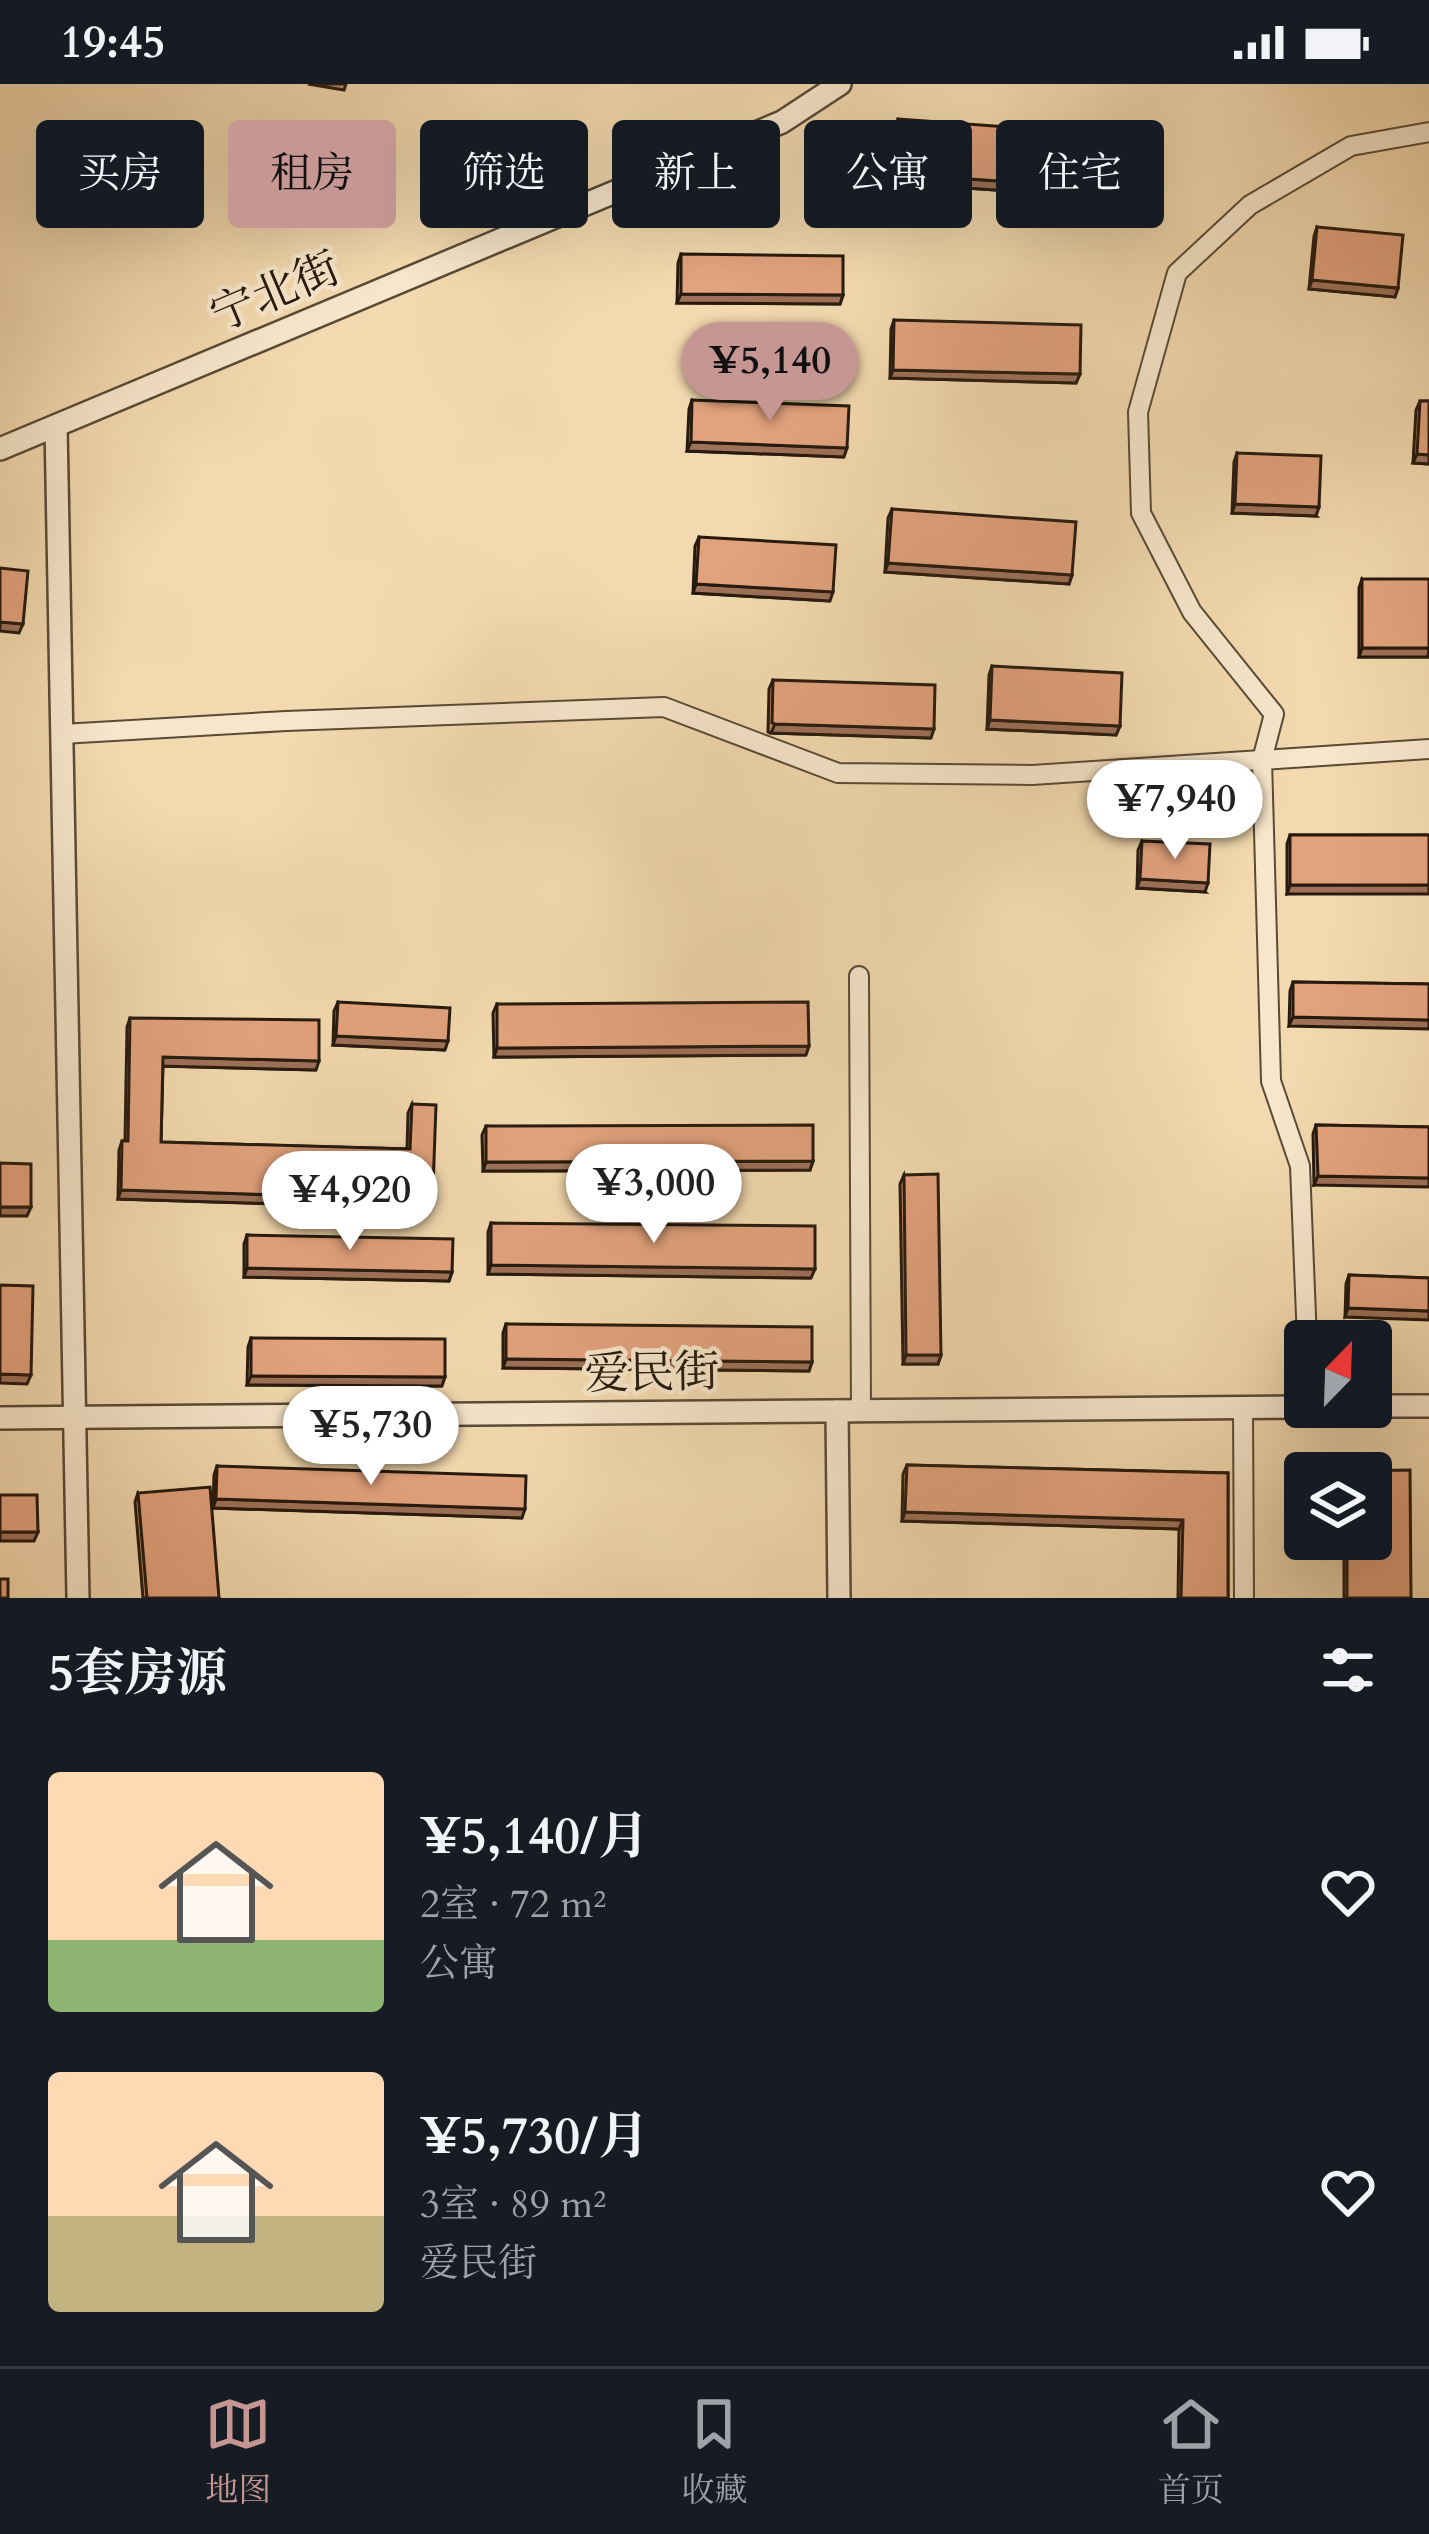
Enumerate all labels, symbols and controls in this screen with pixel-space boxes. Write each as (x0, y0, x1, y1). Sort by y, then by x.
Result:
text: 19:45 (60, 12, 165, 73)
chip: 买房 (36, 120, 204, 228)
chip: 租房 (228, 120, 396, 228)
chip: 筛选 (420, 120, 588, 228)
chip: 新上 (612, 120, 780, 228)
chip: 公寓 (804, 120, 972, 228)
chip: 住宅 (996, 120, 1164, 228)
street label: 宁北街 (201, 238, 349, 346)
pin: ¥5,140 (672, 322, 868, 424)
text: ¥5,140 (709, 334, 831, 387)
pin: ¥7,940 (1077, 760, 1273, 862)
text: ¥7,940 (1114, 772, 1236, 825)
pin: ¥3,000 (556, 1144, 752, 1246)
pin: ¥4,920 (252, 1151, 448, 1253)
text: ¥3,000 (593, 1156, 715, 1209)
text: ¥4,920 (289, 1163, 411, 1216)
north arrow (1284, 1320, 1392, 1428)
map controls (1284, 1320, 1392, 1560)
street label: 爱民街 (584, 1341, 720, 1405)
pin: ¥5,730 (273, 1386, 469, 1488)
text: ¥5,730 (310, 1398, 432, 1451)
button: layers (1284, 1452, 1392, 1560)
icon: filters (1315, 1637, 1381, 1703)
text: 5套房源 (48, 1639, 227, 1709)
text: ¥5,140/月 (420, 1802, 649, 1872)
icon: home (144, 1820, 288, 1964)
icon: heart (1315, 1859, 1381, 1925)
text: 2室 · 72 m² (420, 1878, 606, 1931)
text: 公寓 (420, 1937, 498, 1990)
text: ¥5,730/月 (420, 2102, 649, 2172)
icon: home (144, 2120, 288, 2264)
icon: heart (1315, 2159, 1381, 2225)
text: 3室 · 89 m² (420, 2178, 606, 2231)
text: 爱民街 (420, 2237, 537, 2290)
tab: 地图 (205, 2391, 271, 2513)
tab: 收藏 (681, 2391, 747, 2513)
tab: 首页 (1158, 2391, 1224, 2513)

